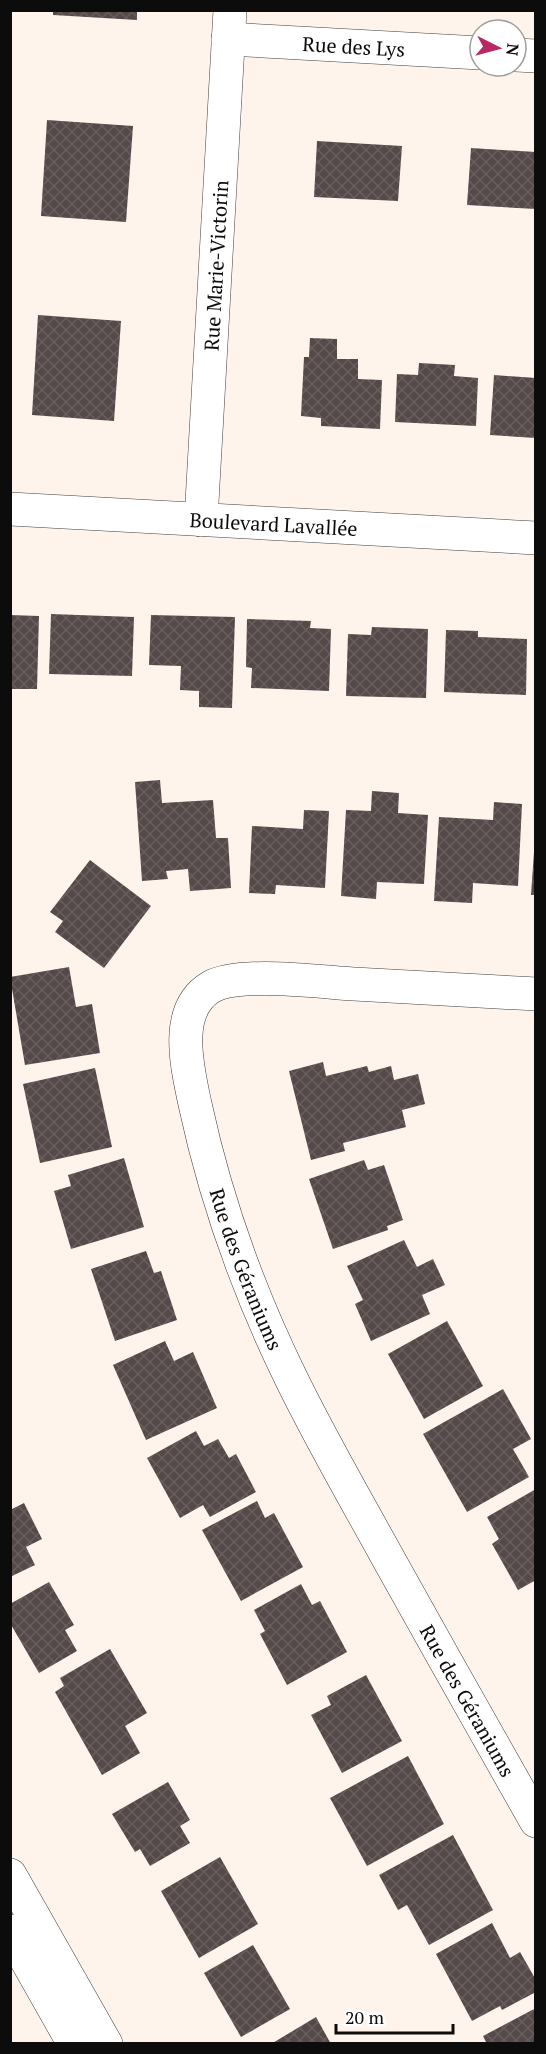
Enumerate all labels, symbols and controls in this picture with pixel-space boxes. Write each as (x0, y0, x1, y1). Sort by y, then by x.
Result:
north arrow (468, 18, 528, 78)
street label: Rue des Lys (302, 30, 406, 62)
text: N (501, 42, 524, 57)
street label: Rue Marie-Victorin (197, 179, 234, 352)
street label: Boulevard Lavallée (189, 505, 358, 542)
street label: Rue des Géraniums (204, 1185, 289, 1354)
street label: Rue des Géraniums (414, 1620, 522, 1782)
scale bar (336, 1997, 453, 2035)
text: 20 m (345, 2005, 385, 2029)

